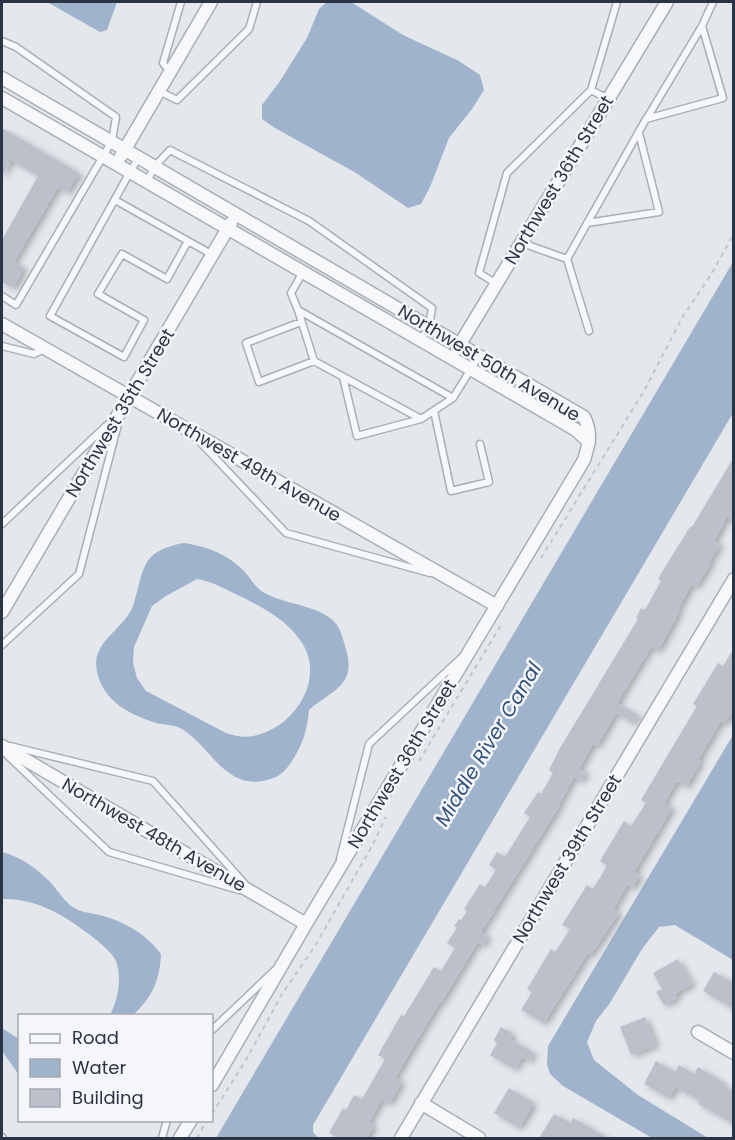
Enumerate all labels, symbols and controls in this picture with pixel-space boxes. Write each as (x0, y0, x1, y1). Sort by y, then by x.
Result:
street label: Northwest 36th Street (498, 90, 619, 269)
street label: Northwest 50th Avenue (393, 298, 585, 427)
street label: Northwest 35th Street (59, 324, 180, 502)
street label: Northwest 49th Avenue (153, 402, 346, 528)
water label: Middle River Canal (428, 657, 548, 831)
street label: Northwest 36th Street (341, 674, 462, 853)
street label: Northwest 39th Street (506, 770, 627, 948)
street label: Northwest 48th Avenue (58, 772, 251, 898)
legend (18, 1014, 213, 1122)
text: Road (72, 1025, 119, 1050)
text: Water (72, 1055, 126, 1080)
text: Building (72, 1085, 144, 1110)

